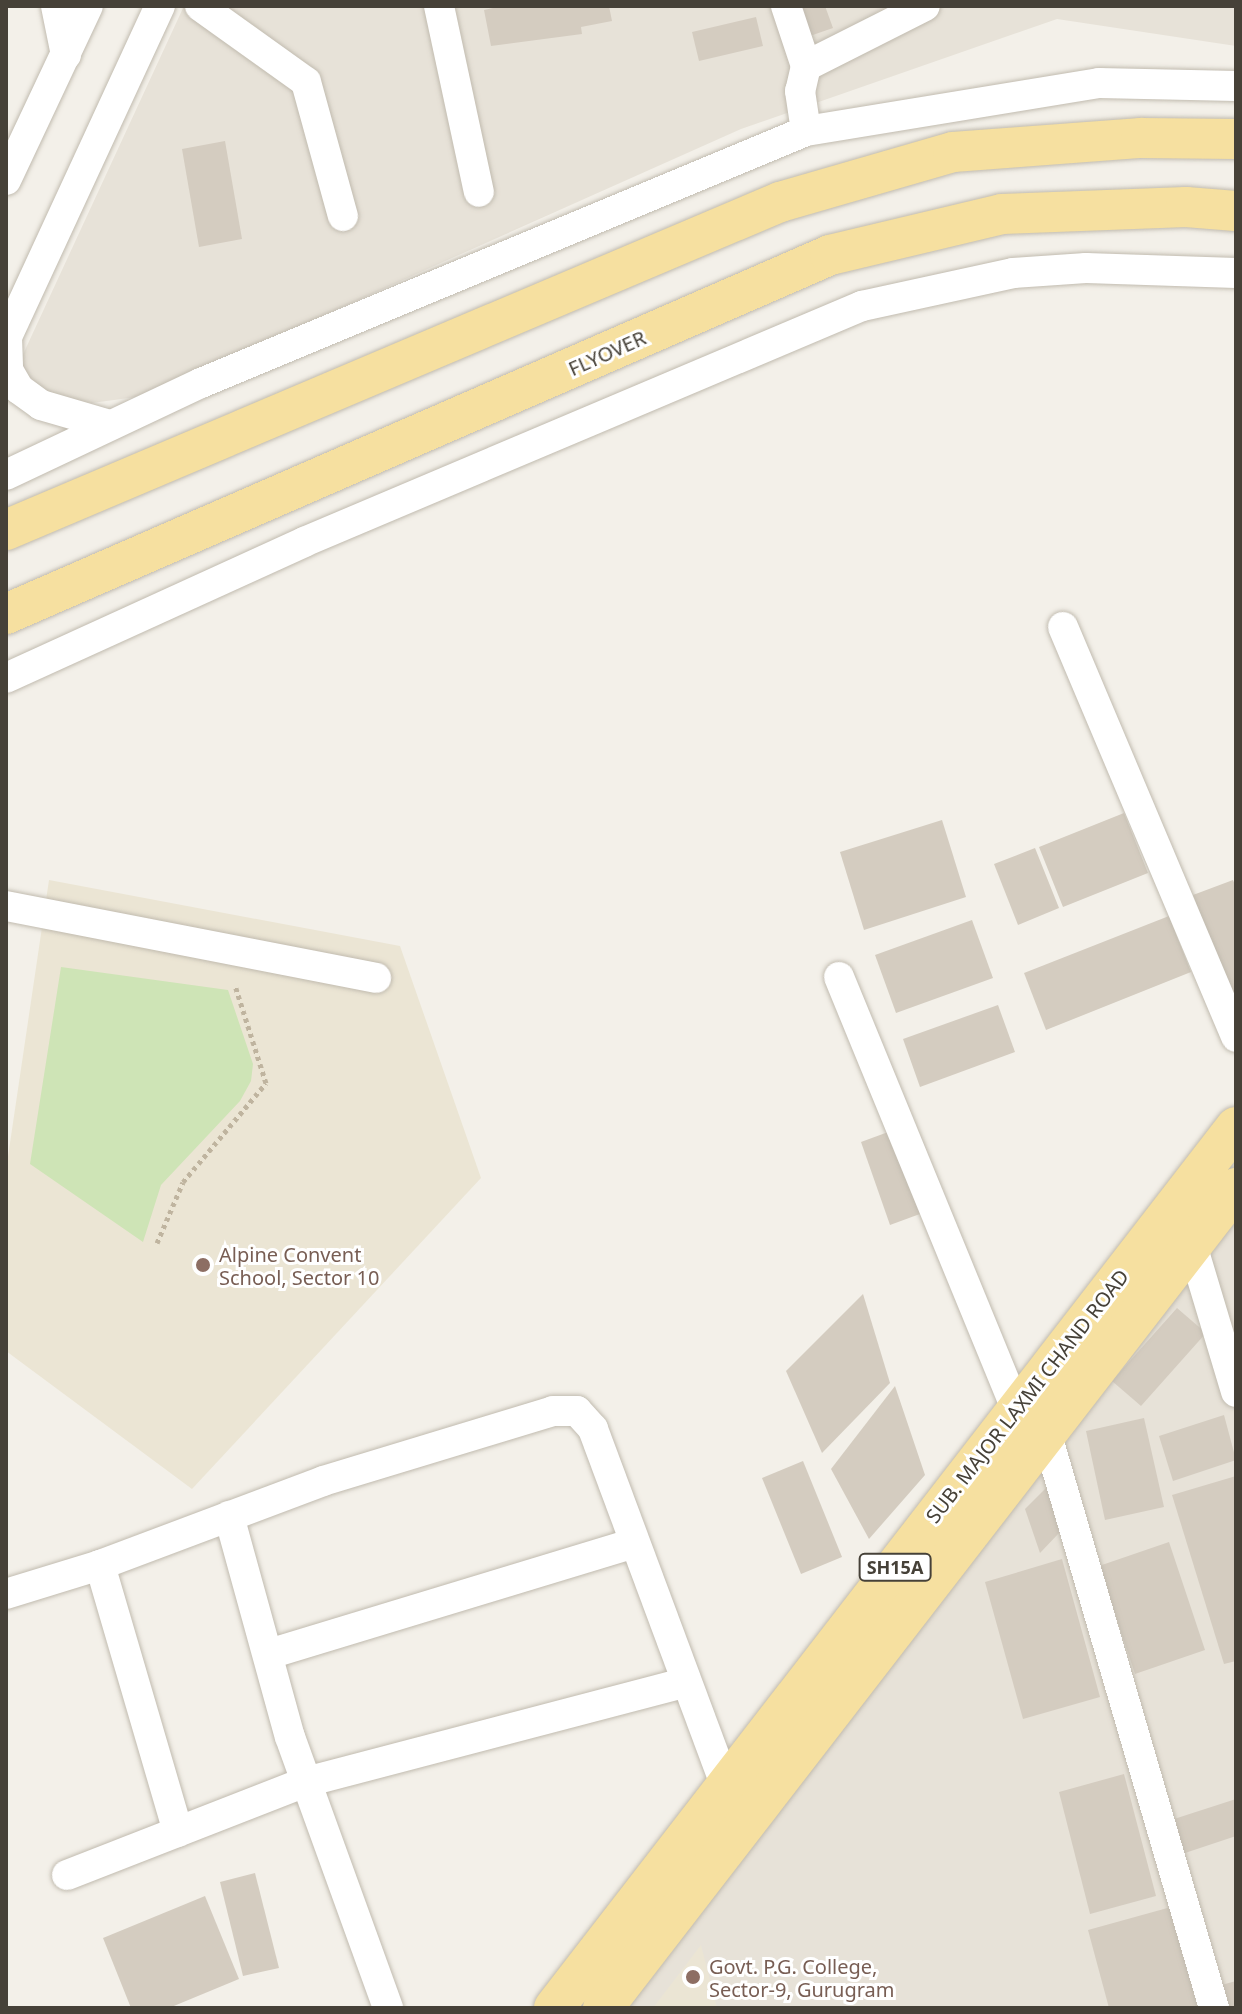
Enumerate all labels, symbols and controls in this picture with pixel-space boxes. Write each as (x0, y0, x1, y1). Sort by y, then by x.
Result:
street label: FLYOVER (565, 325, 649, 381)
place label: Alpine Convent School, Sector 10 (219, 1242, 379, 1289)
marker: Alpine Convent School, Sector 10 (194, 1256, 212, 1274)
street label: SUB. MAJOR LAXMI CHAND ROAD (921, 1265, 1133, 1527)
road number: SH15A (857, 1553, 933, 1581)
place label: Govt. P.G. College, Sector-9, Gurugram (709, 1954, 894, 2001)
marker: Govt. P.G. College, Sector-9, Gurugram (684, 1968, 702, 1986)

